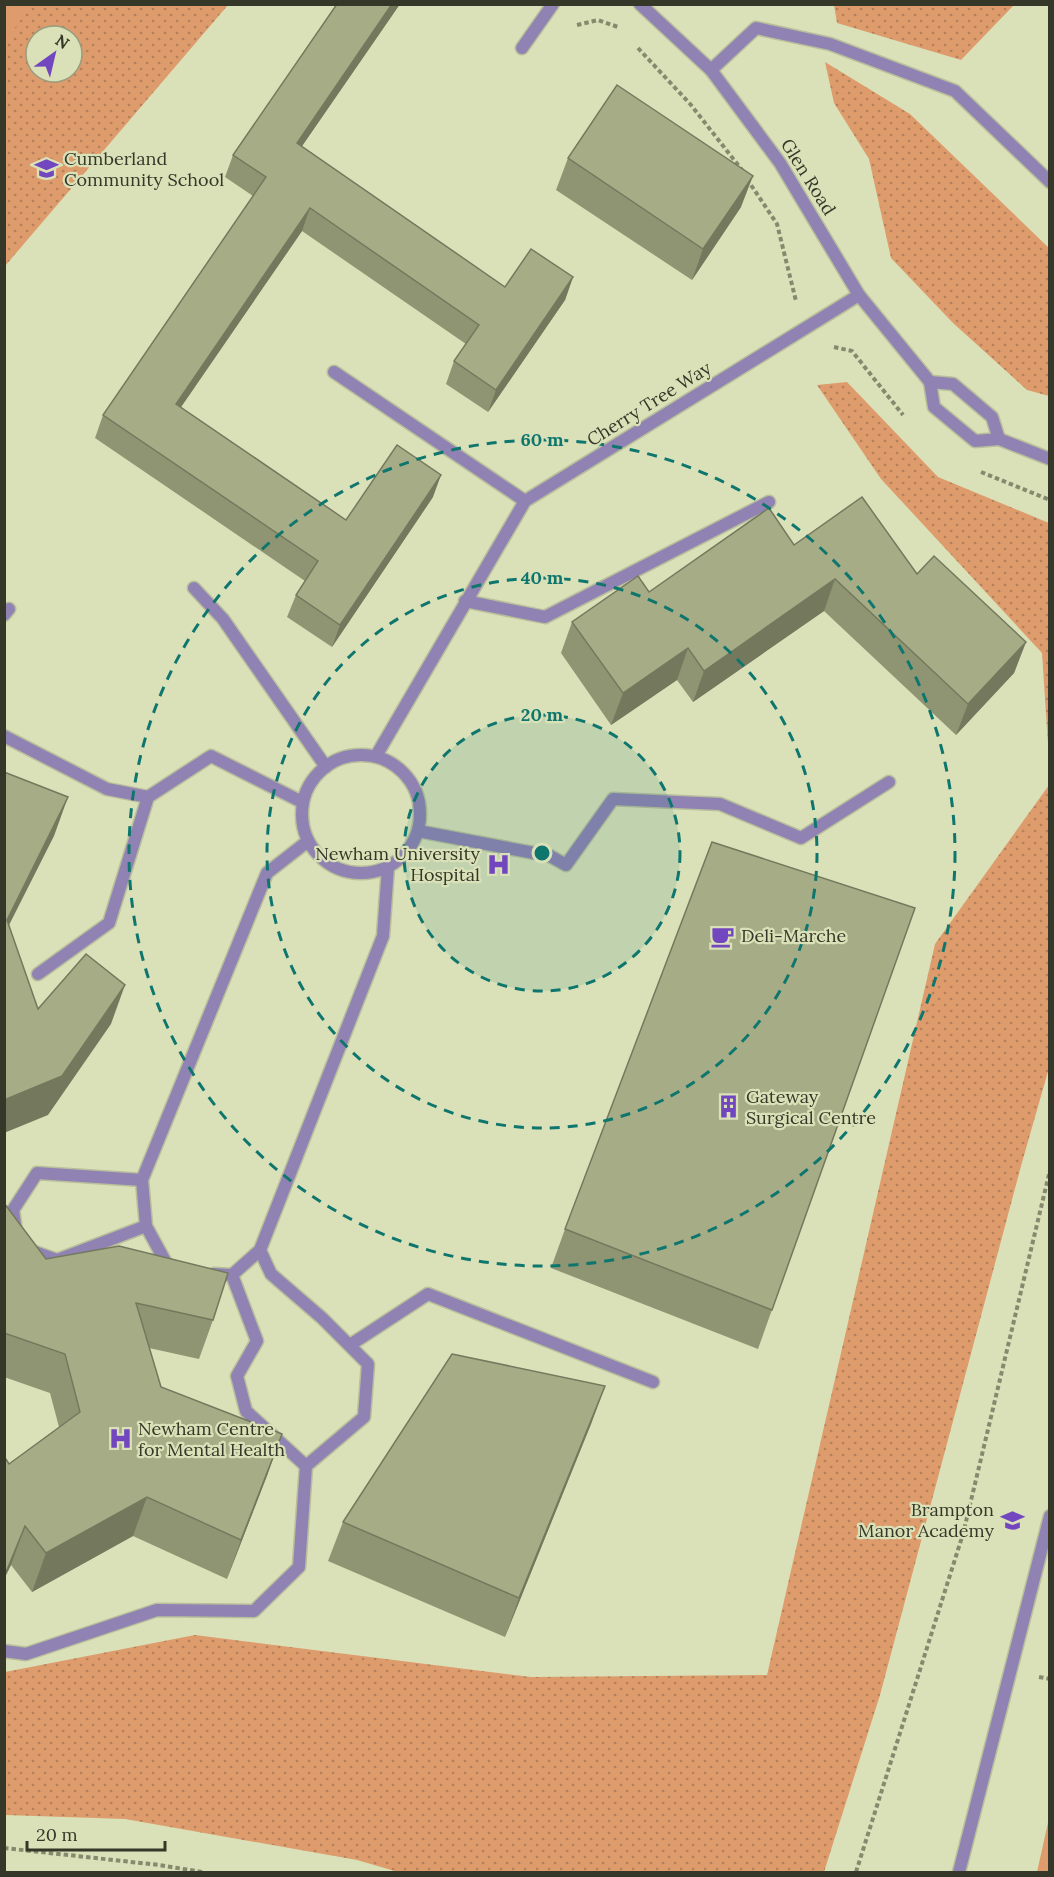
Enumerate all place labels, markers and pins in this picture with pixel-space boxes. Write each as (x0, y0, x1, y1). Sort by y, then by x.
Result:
place label: Cumberland Community School (64, 147, 224, 191)
school or university icon: Cumberland Community School (33, 156, 59, 182)
place label: Newham University Hospital (315, 842, 480, 886)
centre of rings (532, 843, 552, 863)
hospital icon: Newham University Hospital (485, 851, 511, 877)
cafe icon: Deli-Marche (710, 923, 736, 949)
place label: Deli-Marche (741, 924, 846, 947)
place label: Gateway Surgical Centre (746, 1085, 876, 1129)
building icon: Gateway Surgical Centre (715, 1094, 741, 1120)
place label: Newham Centre for Mental Health (138, 1417, 285, 1461)
hospital icon: Newham Centre for Mental Health (107, 1426, 133, 1452)
place label: Brampton Manor Academy (858, 1498, 994, 1542)
school or university icon: Brampton Manor Academy (999, 1507, 1025, 1533)

